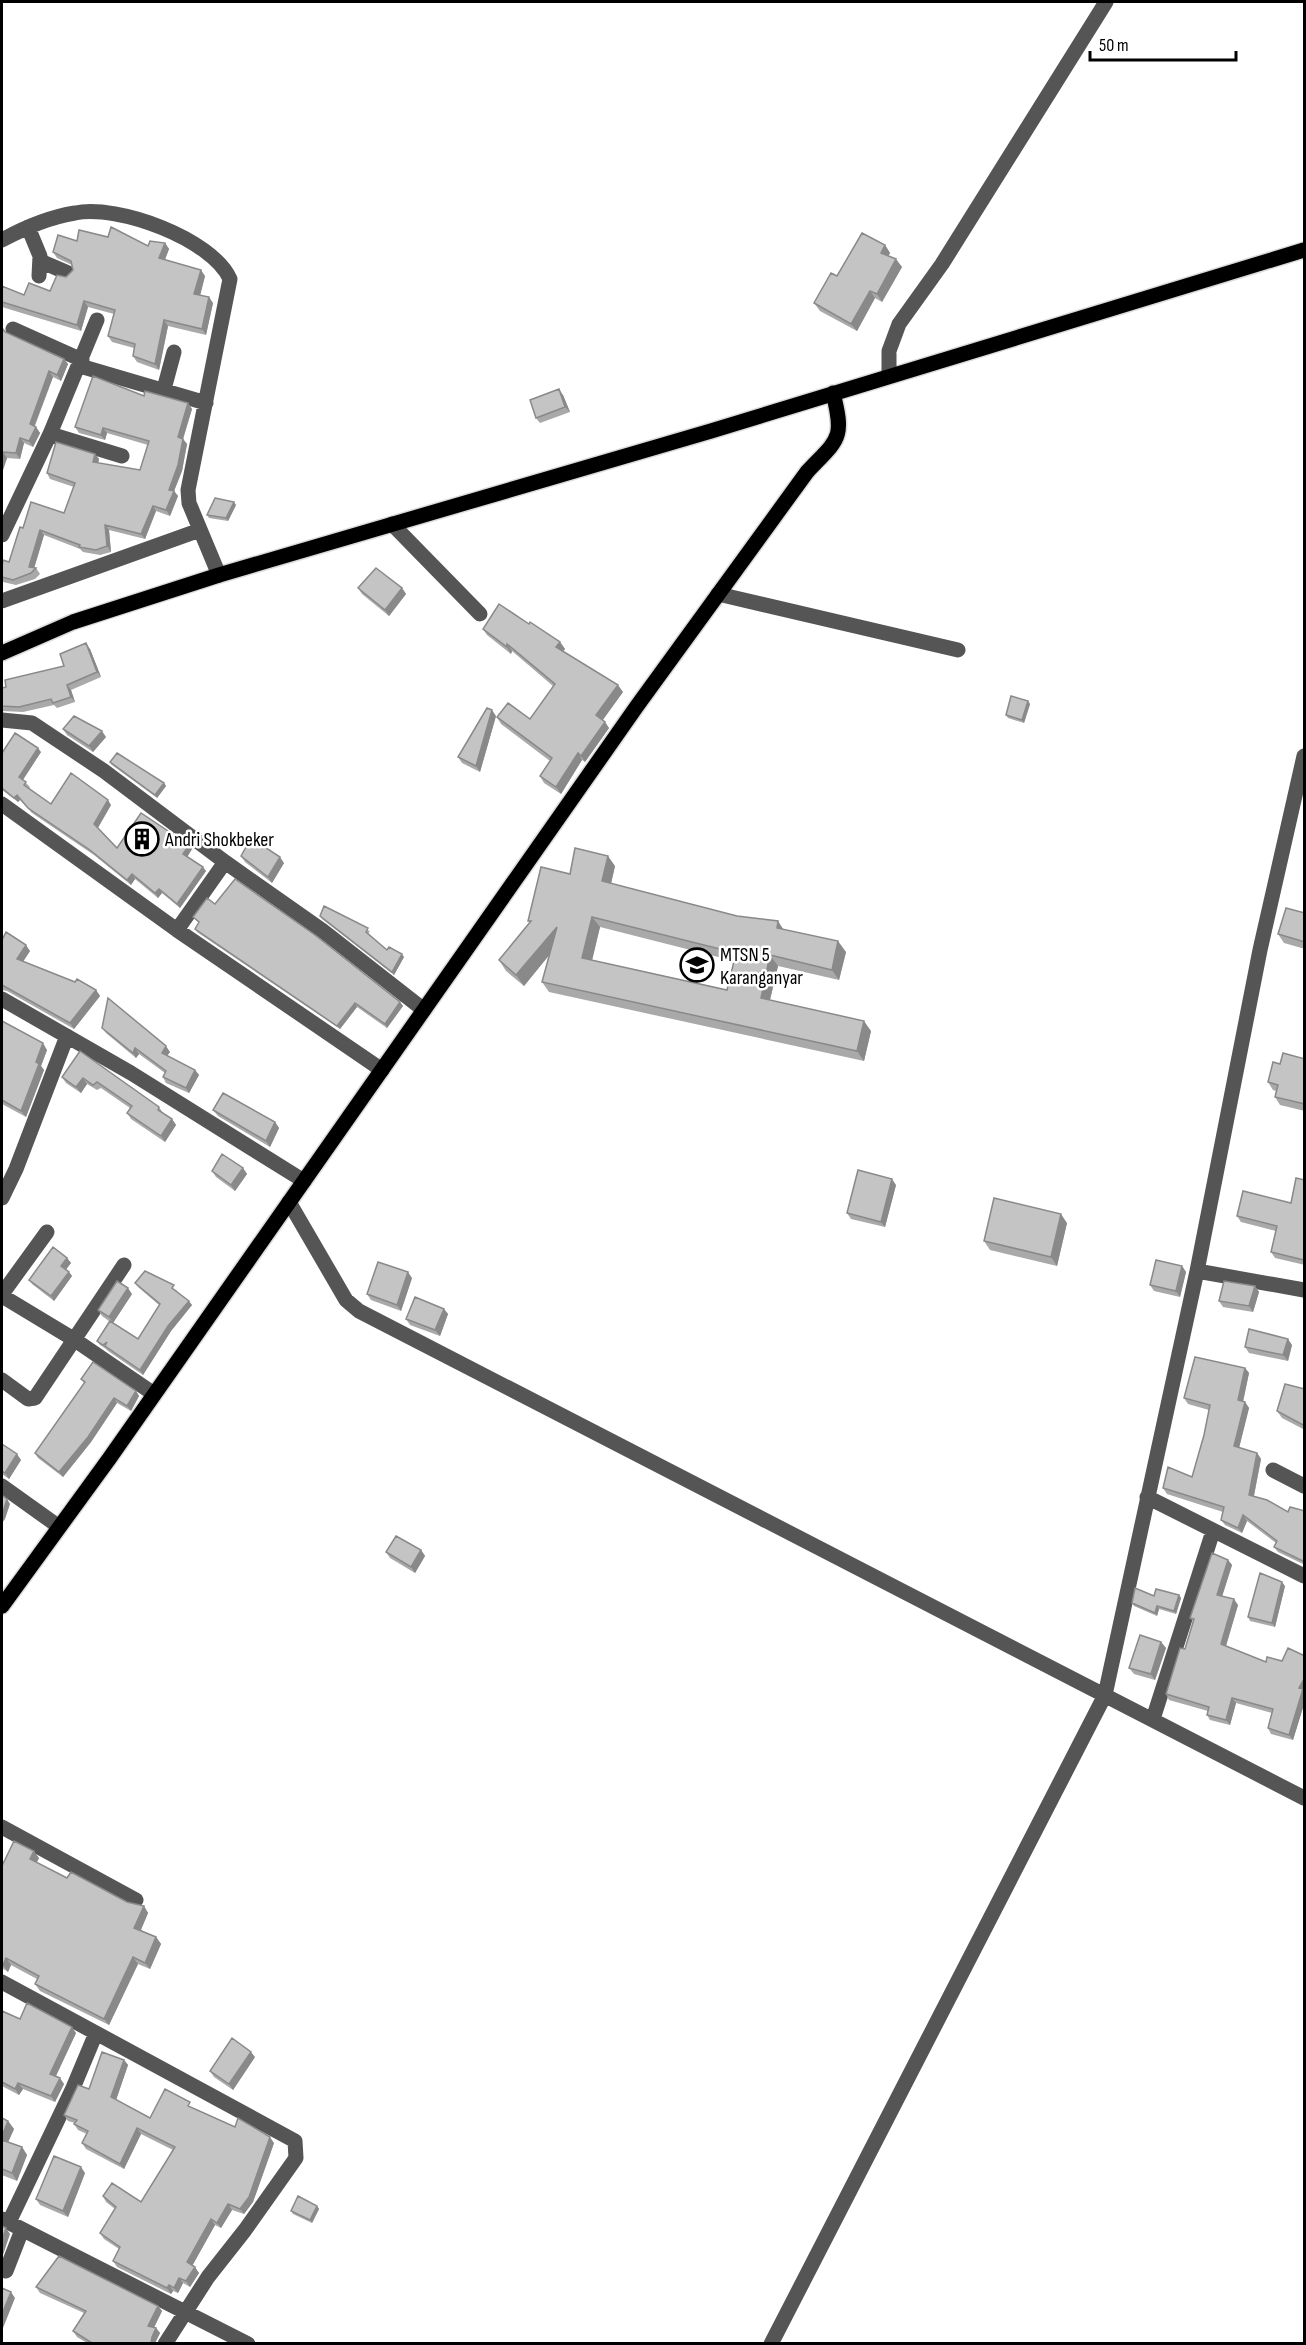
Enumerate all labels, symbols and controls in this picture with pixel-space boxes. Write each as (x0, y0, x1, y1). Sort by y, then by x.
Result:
scale bar (1090, 24, 1236, 62)
text: 50 m (1099, 35, 1129, 56)
building icon: Andri Shokbeker (124, 821, 160, 857)
place label: Andri Shokbeker (164, 828, 274, 852)
place label: MTSN 5 Karanganyar (720, 943, 803, 990)
school or university icon: MTSN 5 Karanganyar (679, 947, 715, 983)

